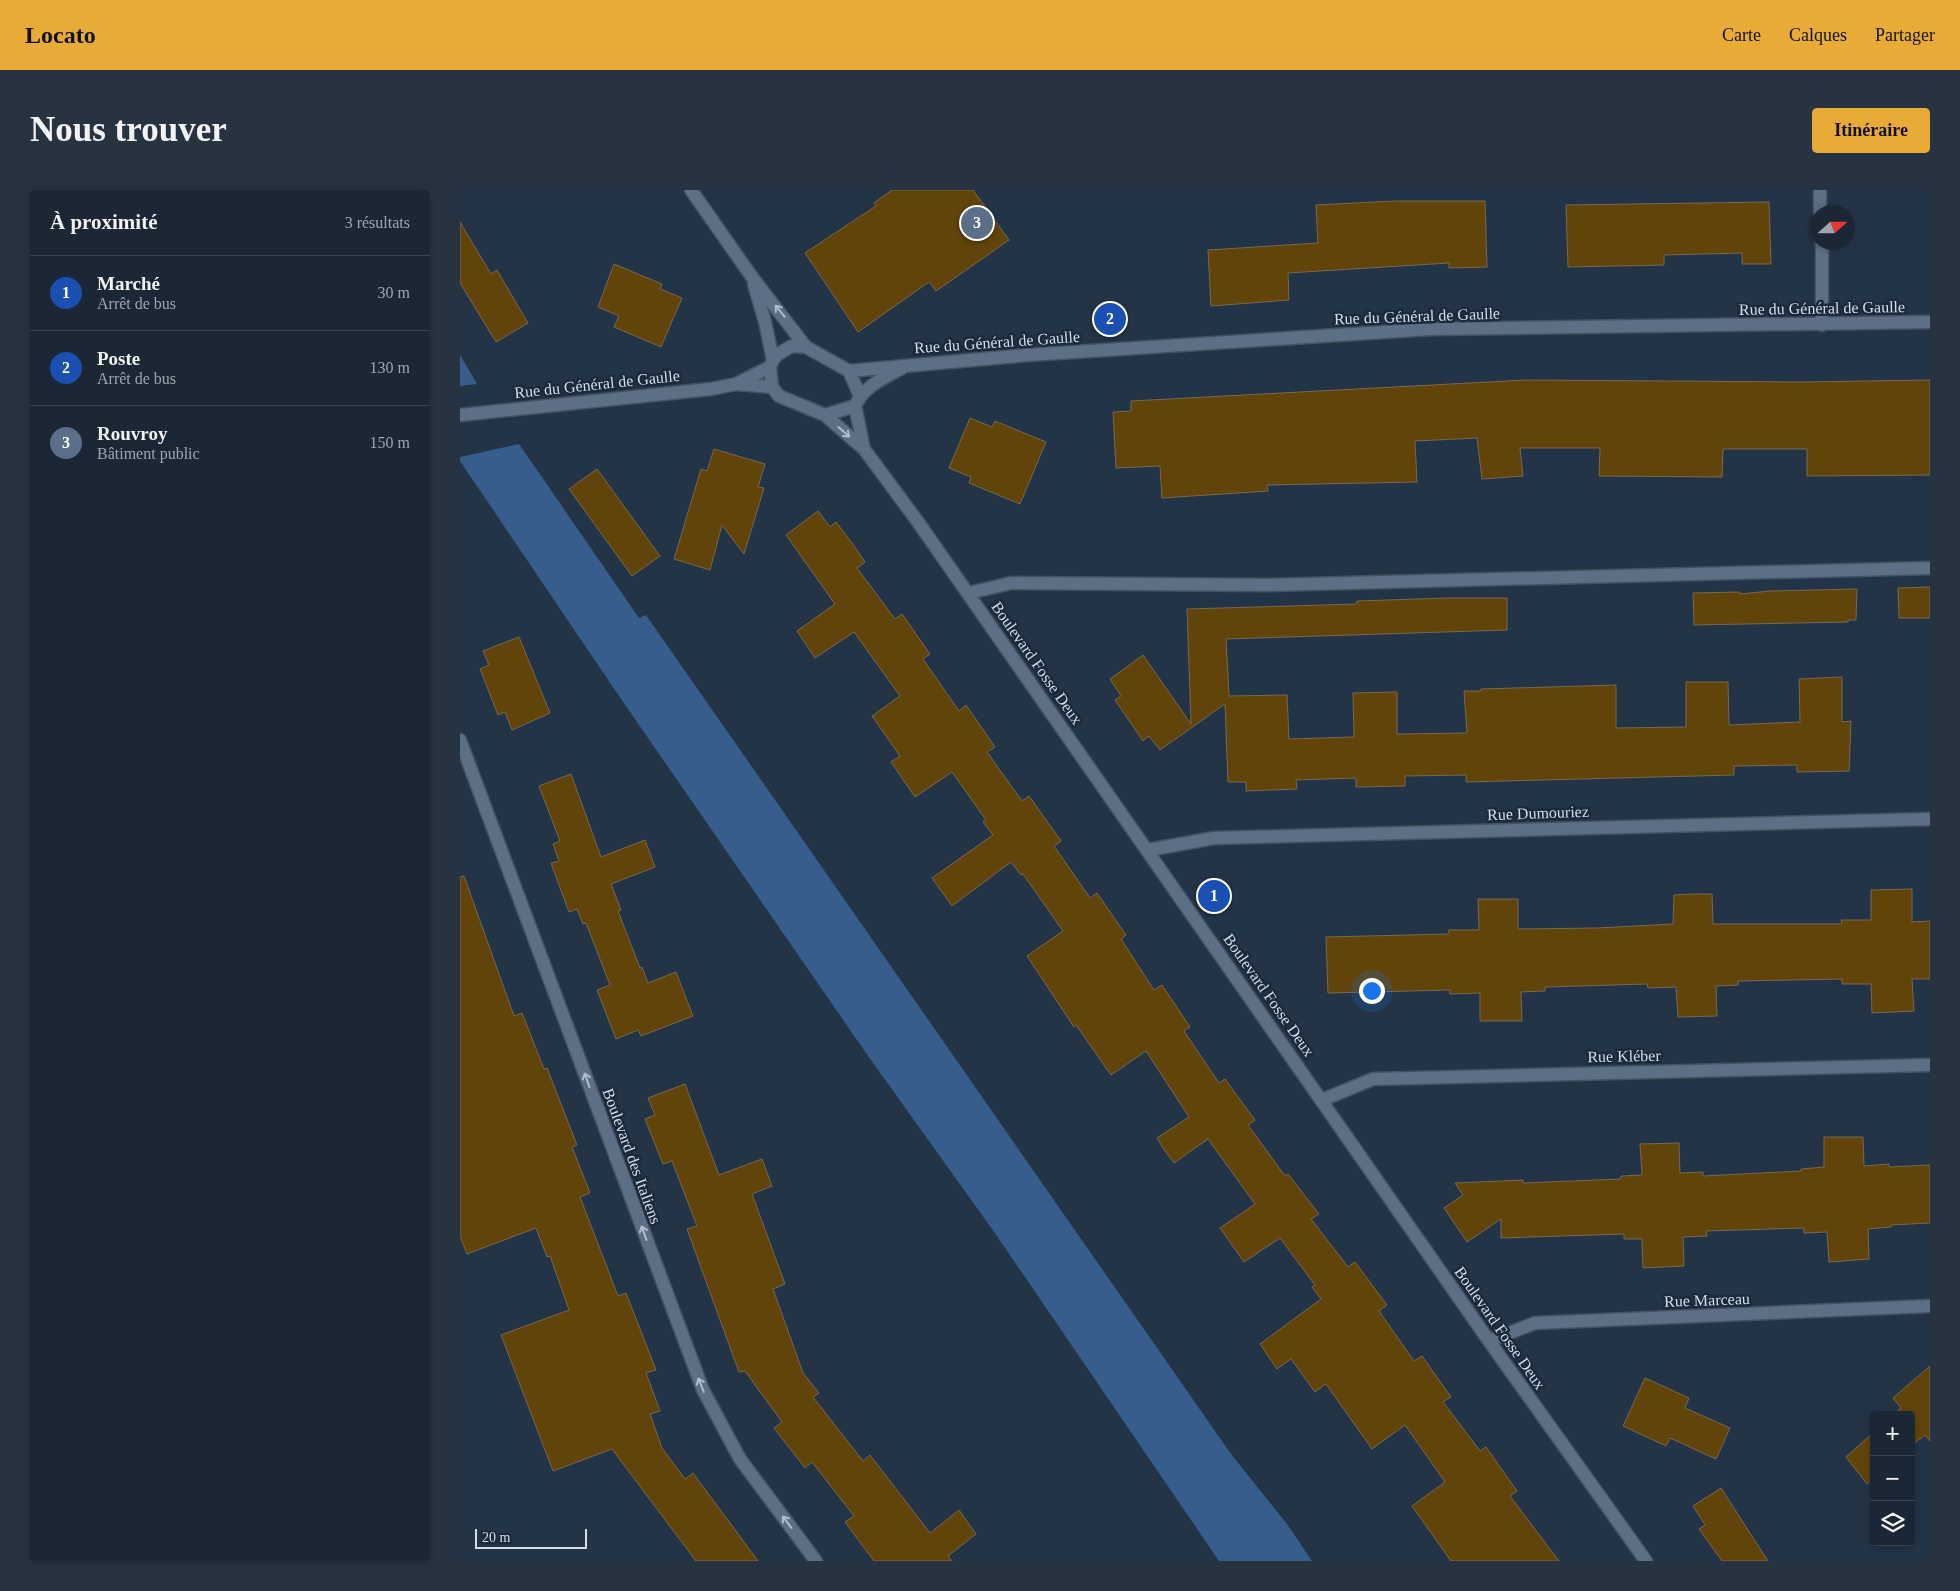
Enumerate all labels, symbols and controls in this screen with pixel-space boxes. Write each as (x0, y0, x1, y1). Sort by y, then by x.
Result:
text: Locato (25, 22, 96, 48)
text: Carte (1722, 25, 1761, 45)
text: Calques (1789, 25, 1847, 45)
text: Partager (1875, 25, 1935, 45)
button: Itinéraire (1812, 108, 1930, 153)
text: Nous trouver (30, 110, 227, 149)
pin: 3 (961, 204, 993, 242)
north arrow (1810, 205, 1855, 250)
text: À proximité (50, 210, 158, 234)
text: 3 résultats (345, 214, 410, 231)
text: Marché (97, 273, 160, 294)
text: 1 (62, 284, 70, 301)
text: 30 m (378, 284, 410, 301)
text: Arrêt de bus (97, 295, 176, 312)
street label: Rue du Général de Gaulle (1739, 298, 1905, 318)
pin: 2 (1094, 300, 1126, 338)
one-way arrow (774, 305, 785, 318)
street label: Rue du Général de Gaulle (1334, 305, 1500, 327)
street label: Rue du Général de Gaulle (914, 328, 1080, 356)
text: Poste (97, 348, 140, 369)
text: 2 (62, 359, 70, 376)
text: 130 m (370, 359, 410, 376)
street label: Rue du Général de Gaulle (513, 367, 681, 401)
text: Arrêt de bus (97, 370, 176, 387)
text: Rouvroy (97, 423, 167, 444)
one-way arrow (838, 426, 851, 438)
text: 3 (62, 434, 70, 451)
text: 150 m (370, 434, 410, 451)
text: Bâtiment public (97, 445, 200, 462)
street label: Boulevard Fosse Deux (988, 598, 1086, 728)
street label: Rue Dumouriez (1487, 803, 1589, 823)
pin: 1 (1198, 877, 1230, 915)
street label: Boulevard Fosse Deux (1220, 930, 1318, 1060)
your location (1359, 978, 1385, 1004)
street label: Rue Kléber (1587, 1047, 1661, 1065)
one-way arrow (582, 1073, 591, 1089)
street label: Boulevard des Italiens (600, 1086, 664, 1226)
one-way arrow (639, 1226, 648, 1241)
street label: Boulevard Fosse Deux (1451, 1263, 1549, 1393)
street label: Rue Marceau (1664, 1290, 1750, 1310)
one-way arrow (696, 1378, 705, 1393)
map controls (1870, 1411, 1915, 1546)
button: + (1870, 1411, 1915, 1456)
button: − (1870, 1456, 1915, 1501)
button: layers (1870, 1501, 1915, 1546)
one-way arrow (782, 1515, 792, 1529)
scale bar (475, 1526, 588, 1549)
text: 20 m (482, 1530, 510, 1545)

